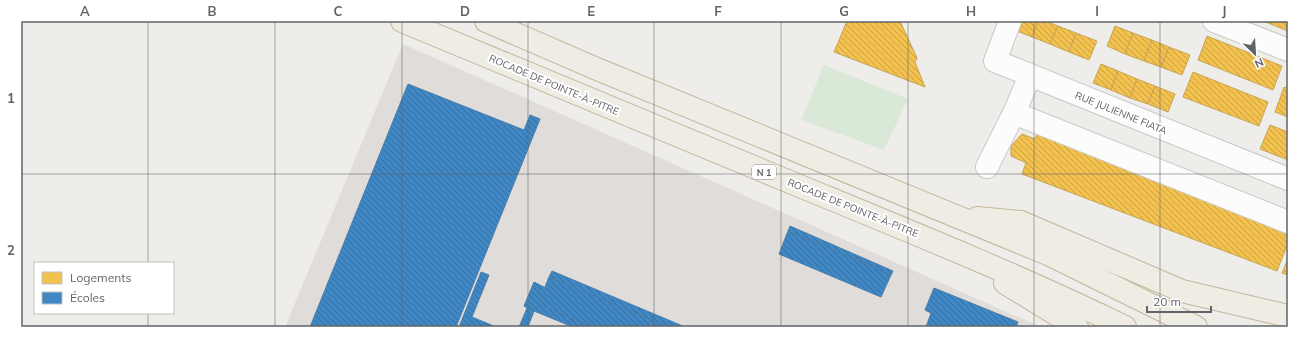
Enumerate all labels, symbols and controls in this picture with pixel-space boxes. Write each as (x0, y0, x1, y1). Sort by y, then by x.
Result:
text: A (80, 3, 90, 19)
text: B (208, 3, 217, 19)
text: C (334, 3, 343, 19)
text: D (460, 3, 470, 19)
text: E (587, 3, 595, 19)
text: F (714, 3, 722, 19)
text: G (839, 3, 849, 19)
text: H (966, 3, 976, 19)
text: I (1095, 3, 1099, 19)
text: J (1222, 3, 1226, 19)
north arrow (1235, 34, 1275, 74)
street label: ROCADE DE POINTE-À-PITRE (487, 52, 621, 118)
text: N (1253, 55, 1266, 71)
street label: RUE JULIENNE FIATA (1073, 89, 1169, 138)
text: 1 (7, 90, 15, 106)
road number: N 1 (752, 165, 776, 179)
street label: ROCADE DE POINTE-À-PITRE (786, 176, 921, 240)
text: 2 (7, 242, 15, 258)
legend (34, 262, 174, 314)
text: Logements (70, 270, 131, 285)
scale bar (1147, 288, 1211, 314)
text: Écoles (70, 290, 105, 305)
text: 20 m (1153, 294, 1181, 309)

